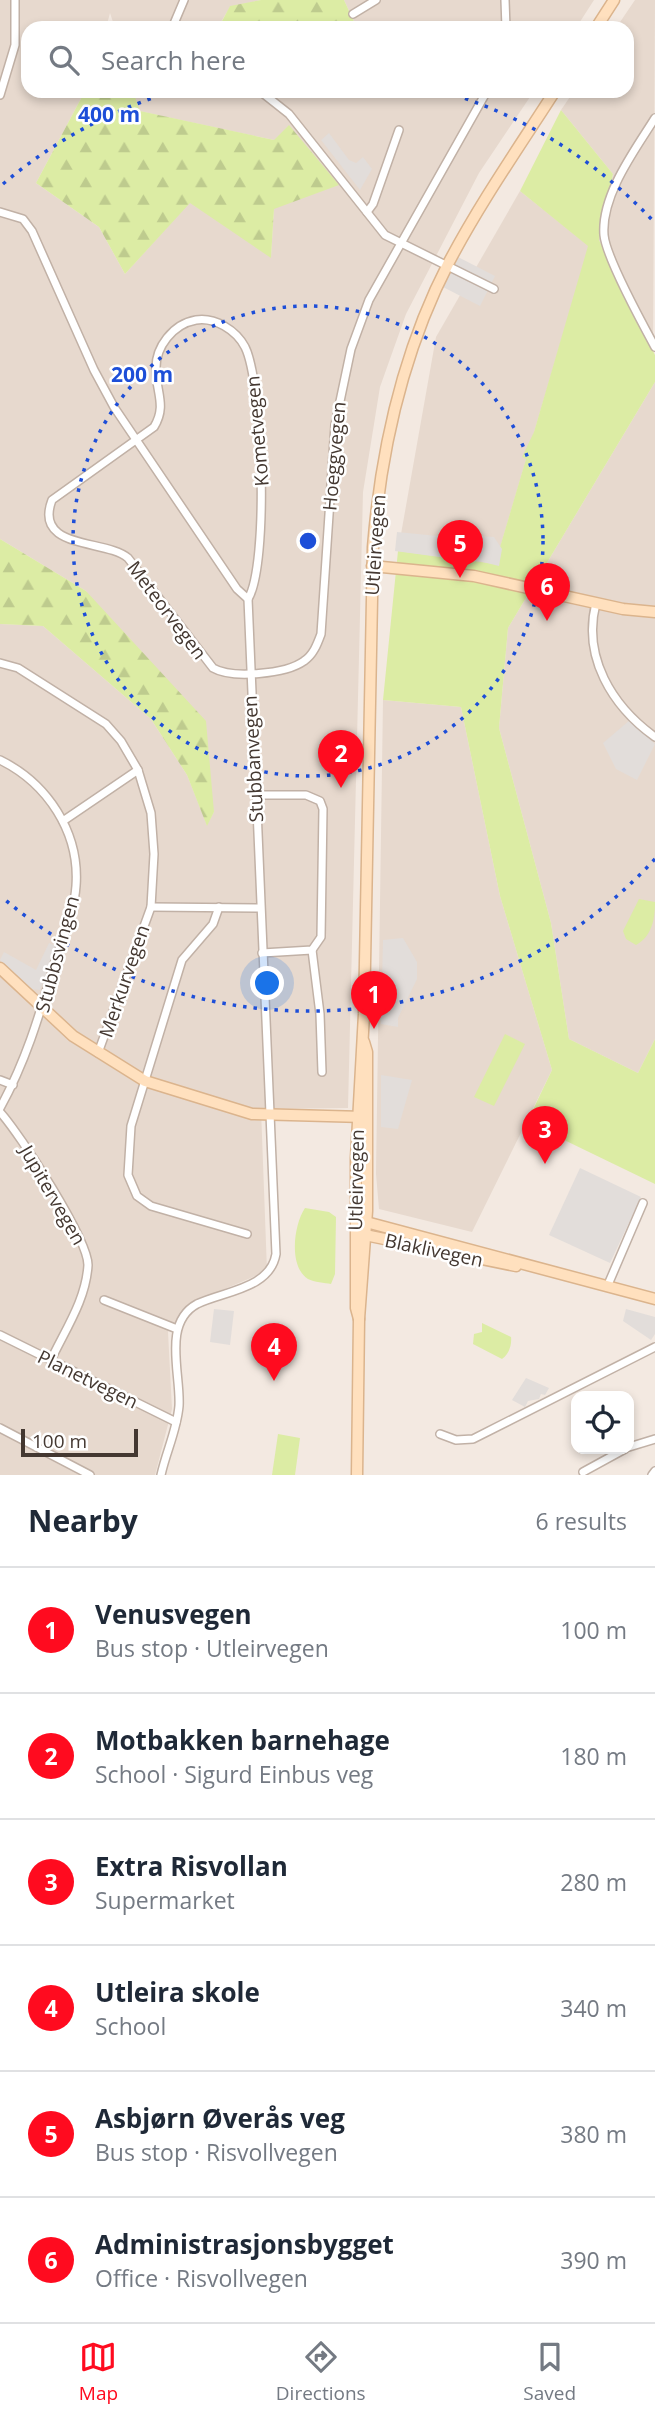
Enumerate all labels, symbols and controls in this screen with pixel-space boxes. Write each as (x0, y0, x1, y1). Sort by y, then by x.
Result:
search box (21, 21, 634, 98)
icon: search (45, 41, 83, 79)
text: Search here (101, 42, 246, 78)
text: 400 m (78, 100, 140, 128)
text: 200 m (111, 360, 173, 388)
street label: Kometvegen (239, 375, 275, 487)
street label: Hoeggvegen (316, 400, 352, 512)
street label: Utleirvegen (358, 493, 392, 597)
pin: 5 (437, 520, 483, 578)
centre of rings (296, 529, 320, 553)
street label: Meteorvegen (121, 555, 213, 665)
pin: 6 (524, 563, 570, 621)
street label: Stubbanvegen (237, 695, 269, 823)
pin: 2 (318, 730, 364, 788)
street label: Stubbsvingen (29, 893, 85, 1015)
street label: Merkurvegen (93, 921, 155, 1041)
your location (250, 966, 284, 1000)
pin: 1 (351, 971, 397, 1029)
pin: 3 (522, 1106, 568, 1164)
street label: Utleirvegen (342, 1129, 370, 1231)
street label: Jupitervegen (13, 1139, 92, 1250)
street label: Blaklivegen (382, 1227, 486, 1273)
pin: 4 (251, 1323, 297, 1381)
street label: Planetvegen (33, 1343, 143, 1415)
map controls (571, 1391, 634, 1454)
button: locate (571, 1391, 634, 1454)
scale bar (21, 1426, 138, 1458)
text: 100 m (32, 1428, 87, 1454)
text: Nearby (28, 1500, 138, 1541)
text: 6 results (536, 1505, 627, 1537)
text: Venusvegen (95, 1596, 252, 1632)
text: 1 (44, 1614, 58, 1646)
text: 100 m (560, 1614, 627, 1646)
text: Bus stop · Utleirvegen (95, 1632, 329, 1664)
text: Motbakken barnehage (95, 1722, 390, 1758)
text: 2 (44, 1740, 58, 1772)
text: 180 m (560, 1740, 627, 1772)
text: School · Sigurd Einbus veg (95, 1758, 373, 1790)
text: Extra Risvollan (95, 1848, 288, 1884)
text: 3 (44, 1866, 58, 1898)
text: 280 m (560, 1866, 627, 1898)
text: Supermarket (95, 1884, 235, 1916)
text: Utleira skole (95, 1974, 260, 2010)
text: 4 (44, 1992, 58, 2024)
text: 340 m (560, 1992, 627, 2024)
text: School (95, 2010, 166, 2042)
text: Asbjørn Øverås veg (95, 2100, 345, 2136)
text: 5 (44, 2118, 58, 2150)
text: 380 m (560, 2118, 627, 2150)
text: Bus stop · Risvollvegen (95, 2136, 338, 2168)
text: Administrasjonsbygget (95, 2226, 394, 2262)
text: 6 (44, 2244, 58, 2276)
text: 390 m (560, 2244, 627, 2276)
text: Office · Risvollvegen (95, 2262, 308, 2294)
tab: Map (79, 2338, 118, 2406)
tab: Directions (276, 2338, 366, 2406)
tab: Saved (523, 2338, 576, 2406)

